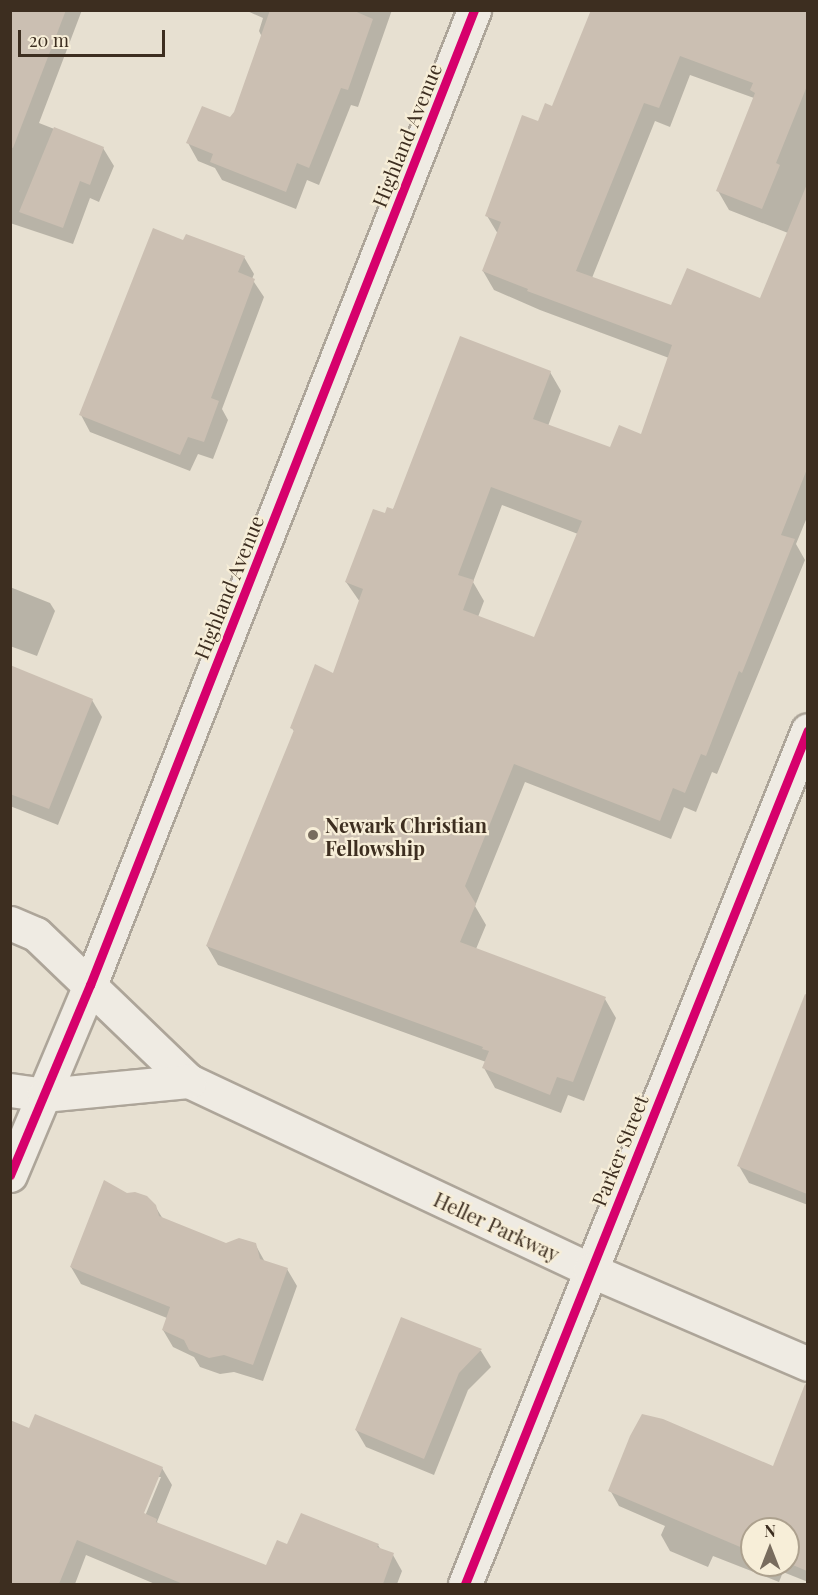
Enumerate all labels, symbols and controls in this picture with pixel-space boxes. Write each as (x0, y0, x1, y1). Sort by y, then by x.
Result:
scale bar (21, 18, 168, 56)
text: 20 m (29, 28, 69, 52)
street label: Highland Avenue (366, 59, 446, 211)
street label: Highland Avenue (188, 511, 268, 663)
place label: Newark Christian Fellowship (325, 812, 487, 859)
marker: Newark Christian Fellowship (306, 828, 320, 842)
street label: Parker Street (586, 1091, 652, 1209)
street label: Heller Parkway (430, 1186, 564, 1266)
north arrow (740, 1517, 800, 1577)
text: N (764, 1520, 776, 1541)

